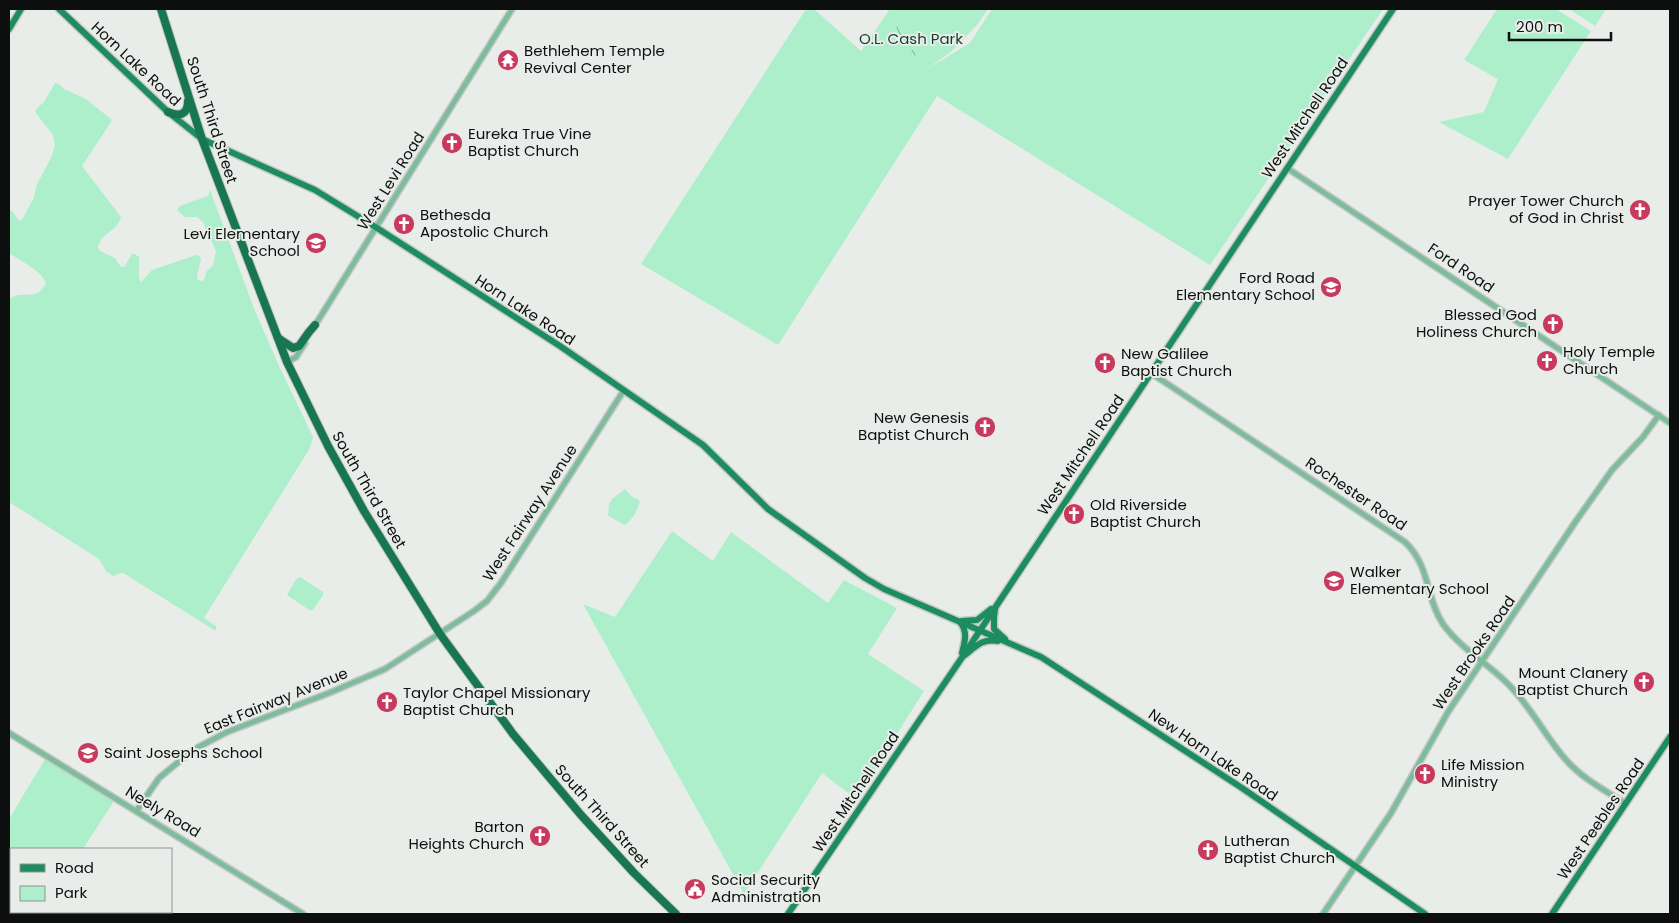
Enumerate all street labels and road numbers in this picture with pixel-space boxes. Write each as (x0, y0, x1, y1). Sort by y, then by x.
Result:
street label: Horn Lake Road (87, 16, 186, 111)
street label: West Mitchell Road (1256, 53, 1353, 182)
street label: South Third Street (182, 54, 243, 186)
street label: West Levi Road (352, 128, 429, 234)
street label: Ford Road (1424, 238, 1499, 298)
street label: Horn Lake Road (471, 269, 580, 350)
street label: West Mitchell Road (1032, 390, 1129, 519)
street label: South Third Street (327, 427, 412, 552)
street label: West Fairway Avenue (477, 440, 582, 585)
street label: Rochester Road (1302, 452, 1411, 535)
street label: West Brooks Road (1427, 591, 1520, 714)
street label: East Fairway Avenue (201, 662, 351, 739)
street label: New Horn Lake Road (1144, 703, 1282, 806)
street label: West Mitchell Road (807, 727, 904, 856)
street label: West Peebles Road (1552, 754, 1649, 884)
street label: South Third Street (550, 760, 654, 872)
street label: Neely Road (122, 781, 205, 842)

